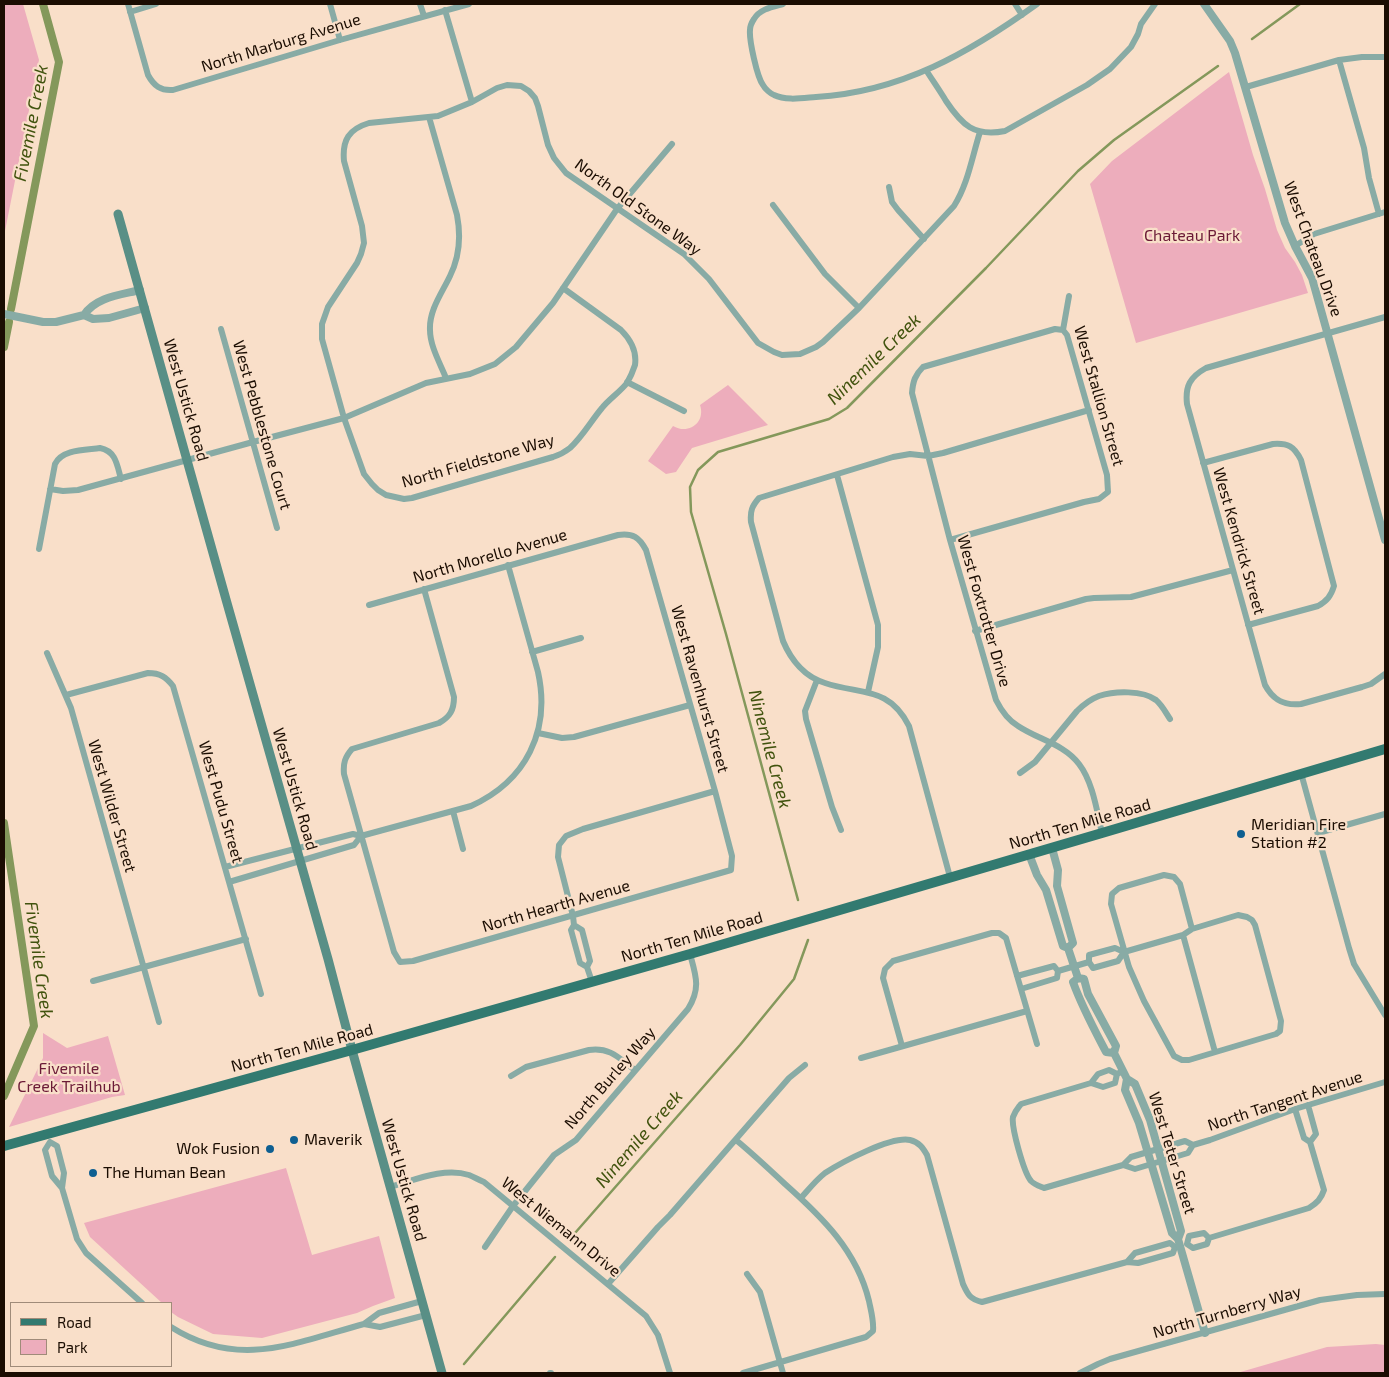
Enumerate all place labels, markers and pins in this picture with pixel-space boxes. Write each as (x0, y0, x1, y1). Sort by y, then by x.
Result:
place label: Meridian Fire Station #2 (1251, 815, 1346, 853)
marker: Meridian Fire Station #2 (1235, 828, 1247, 840)
place label: Maverik (304, 1130, 362, 1150)
marker: Maverik (288, 1134, 300, 1146)
place label: Wok Fusion (176, 1139, 260, 1159)
marker: Wok Fusion (264, 1143, 276, 1155)
place label: The Human Bean (103, 1163, 226, 1183)
marker: The Human Bean (87, 1167, 99, 1179)

